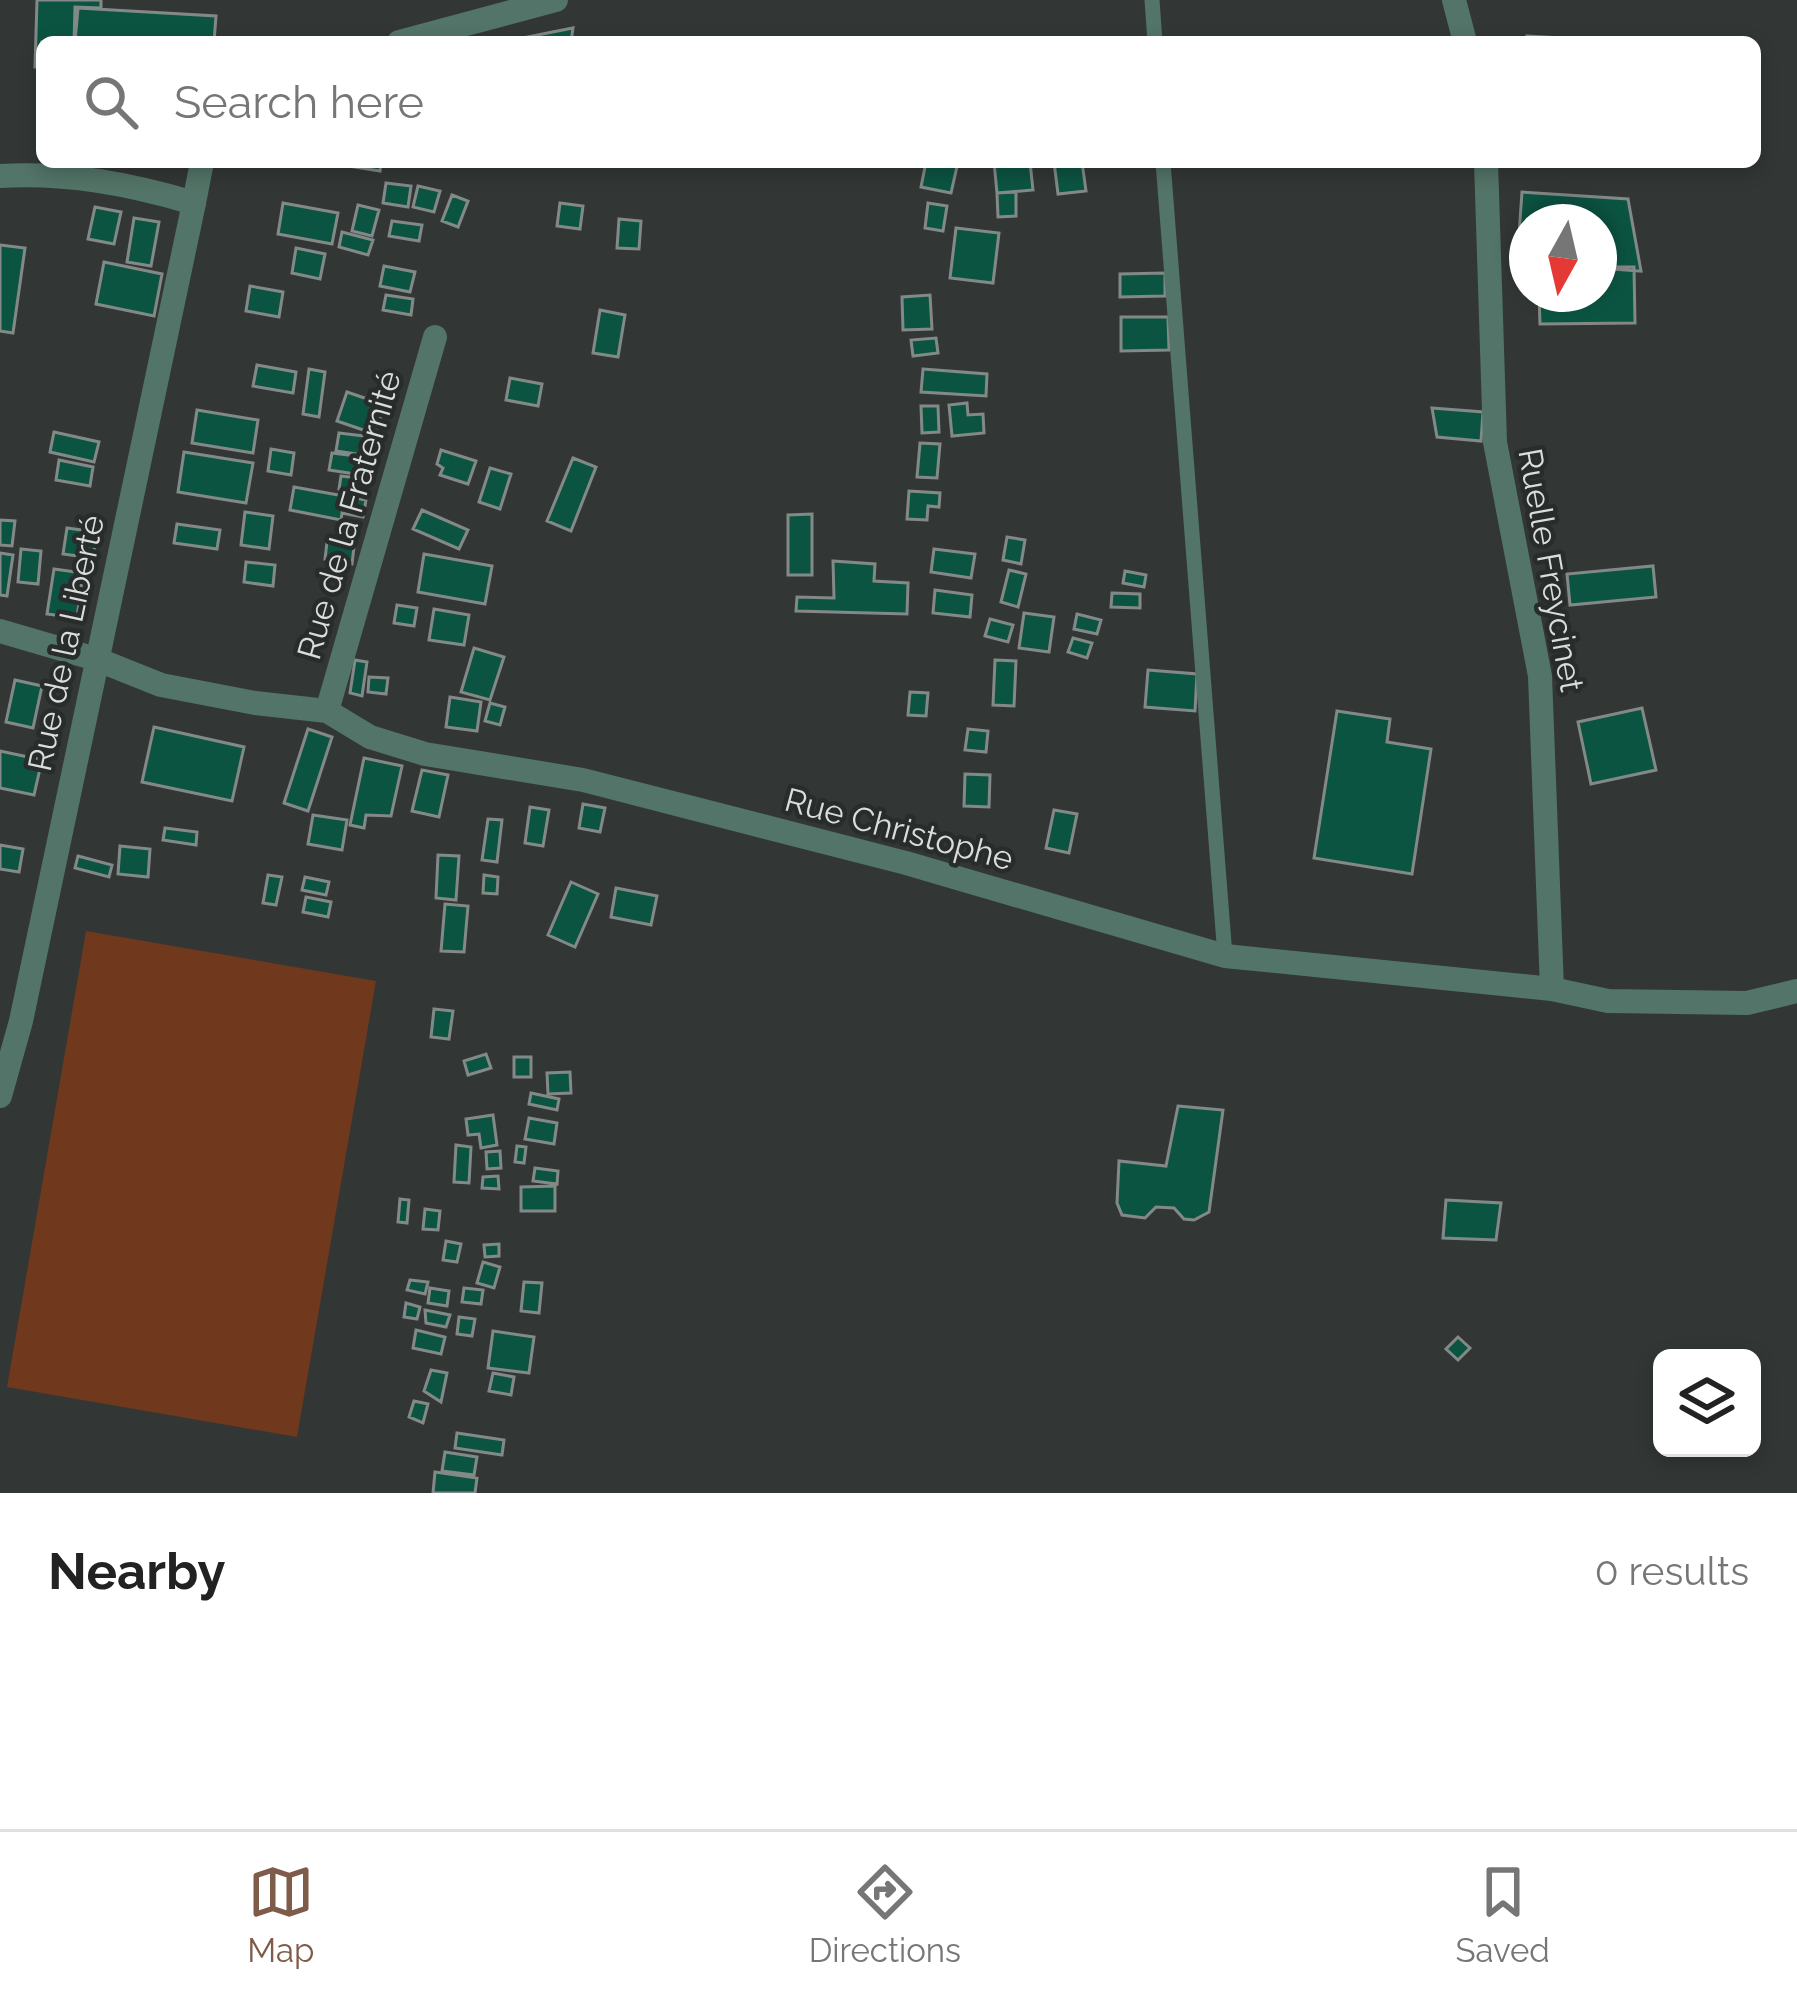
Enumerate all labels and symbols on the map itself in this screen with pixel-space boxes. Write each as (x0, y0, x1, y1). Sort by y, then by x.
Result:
north arrow (1509, 204, 1617, 312)
street label: Rue de la Fraternité (289, 366, 409, 664)
street label: Ruelle Freycinet (1510, 445, 1592, 695)
street label: Rue de la Liberté (20, 512, 112, 774)
street label: Rue Christophe (781, 780, 1017, 878)

